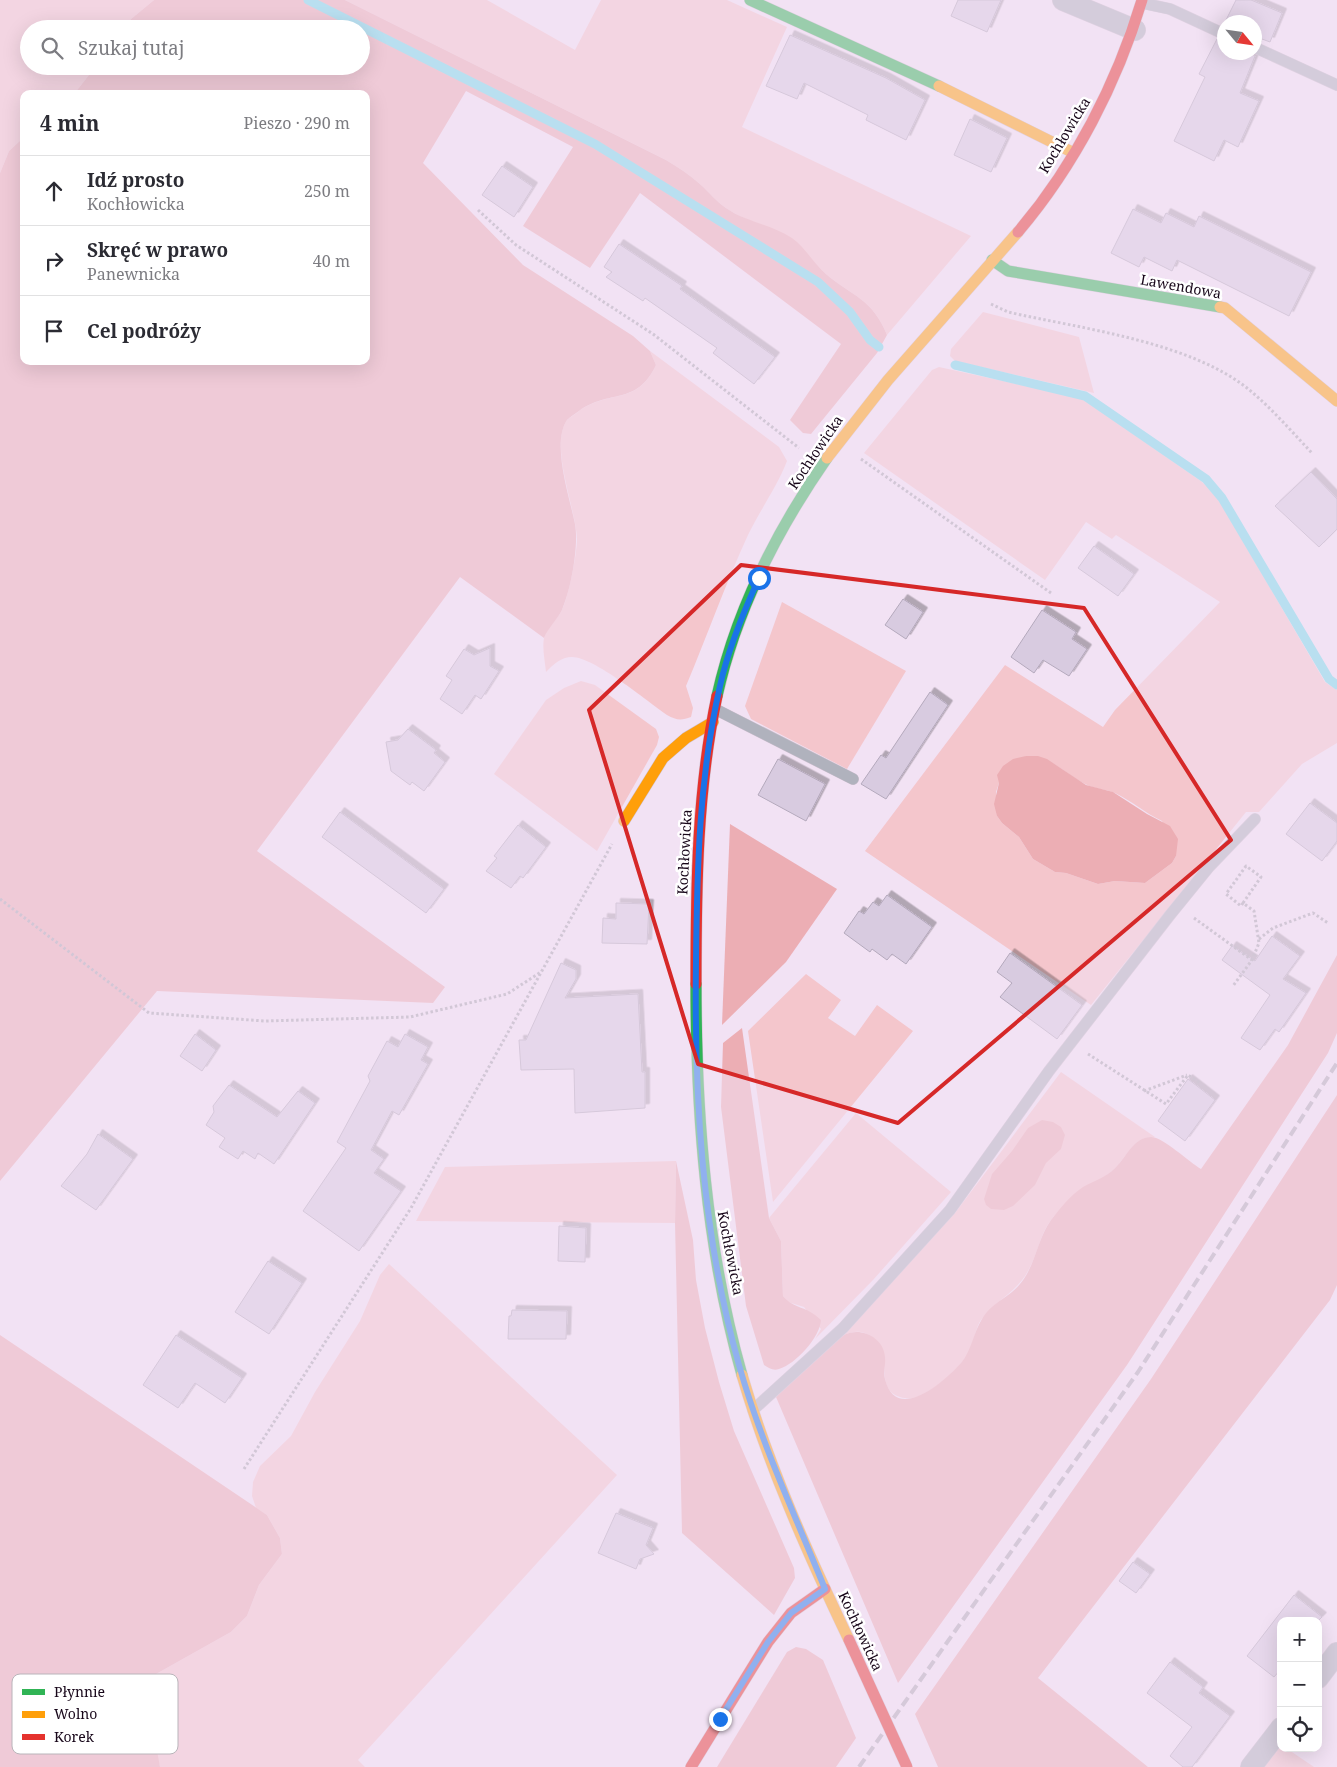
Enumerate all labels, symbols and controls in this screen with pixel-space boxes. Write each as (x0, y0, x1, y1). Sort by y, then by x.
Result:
north arrow (1217, 15, 1262, 60)
search box (20, 20, 370, 75)
icon: search (38, 34, 66, 62)
text: Szukaj tutaj (78, 35, 184, 61)
street label: Kochłowicka (1034, 93, 1094, 177)
text: 4 min (40, 109, 99, 137)
text: Pieszo · 290 m (244, 112, 350, 134)
text: Idź prosto (87, 167, 184, 193)
icon: ahead (40, 177, 68, 205)
text: 250 m (304, 180, 350, 202)
text: Kochłowicka (87, 193, 185, 215)
text: Skręć w prawo (87, 237, 228, 263)
icon: right (40, 247, 68, 275)
text: 40 m (313, 250, 350, 272)
text: Panewnicka (87, 263, 180, 285)
street label: Lawendowa (1139, 270, 1223, 302)
icon: arrive (40, 317, 68, 345)
text: Cel podróży (87, 318, 201, 344)
street label: Kochłowicka (783, 411, 847, 493)
route start (748, 567, 771, 590)
street label: Kochłowicka (672, 809, 696, 895)
street label: Kochłowicka (714, 1209, 749, 1297)
street label: Kochłowicka (834, 1588, 888, 1674)
map controls (1277, 1617, 1322, 1752)
button: + (1277, 1617, 1322, 1662)
button: − (1277, 1662, 1322, 1707)
legend (12, 1674, 178, 1754)
text: Płynnie (54, 1682, 105, 1701)
text: Wolno (54, 1704, 97, 1723)
button: locate (1277, 1707, 1322, 1752)
route end (709, 1708, 732, 1731)
text: Korek (54, 1727, 95, 1746)

